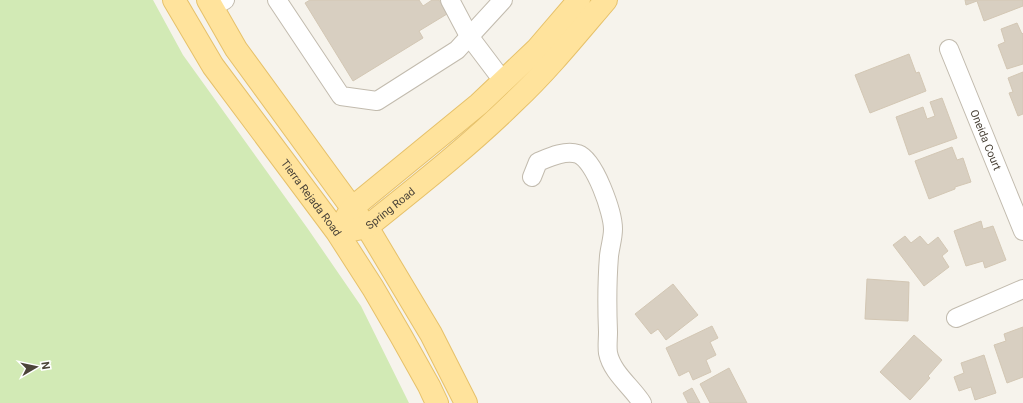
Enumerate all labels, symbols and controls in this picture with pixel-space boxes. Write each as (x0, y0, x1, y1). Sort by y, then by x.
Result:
street label: Oneida Court (968, 108, 1004, 172)
street label: Tierra Rejada Road (278, 157, 344, 238)
street label: Spring Road (363, 185, 418, 232)
north arrow (16, 347, 56, 387)
text: N (38, 361, 52, 371)

